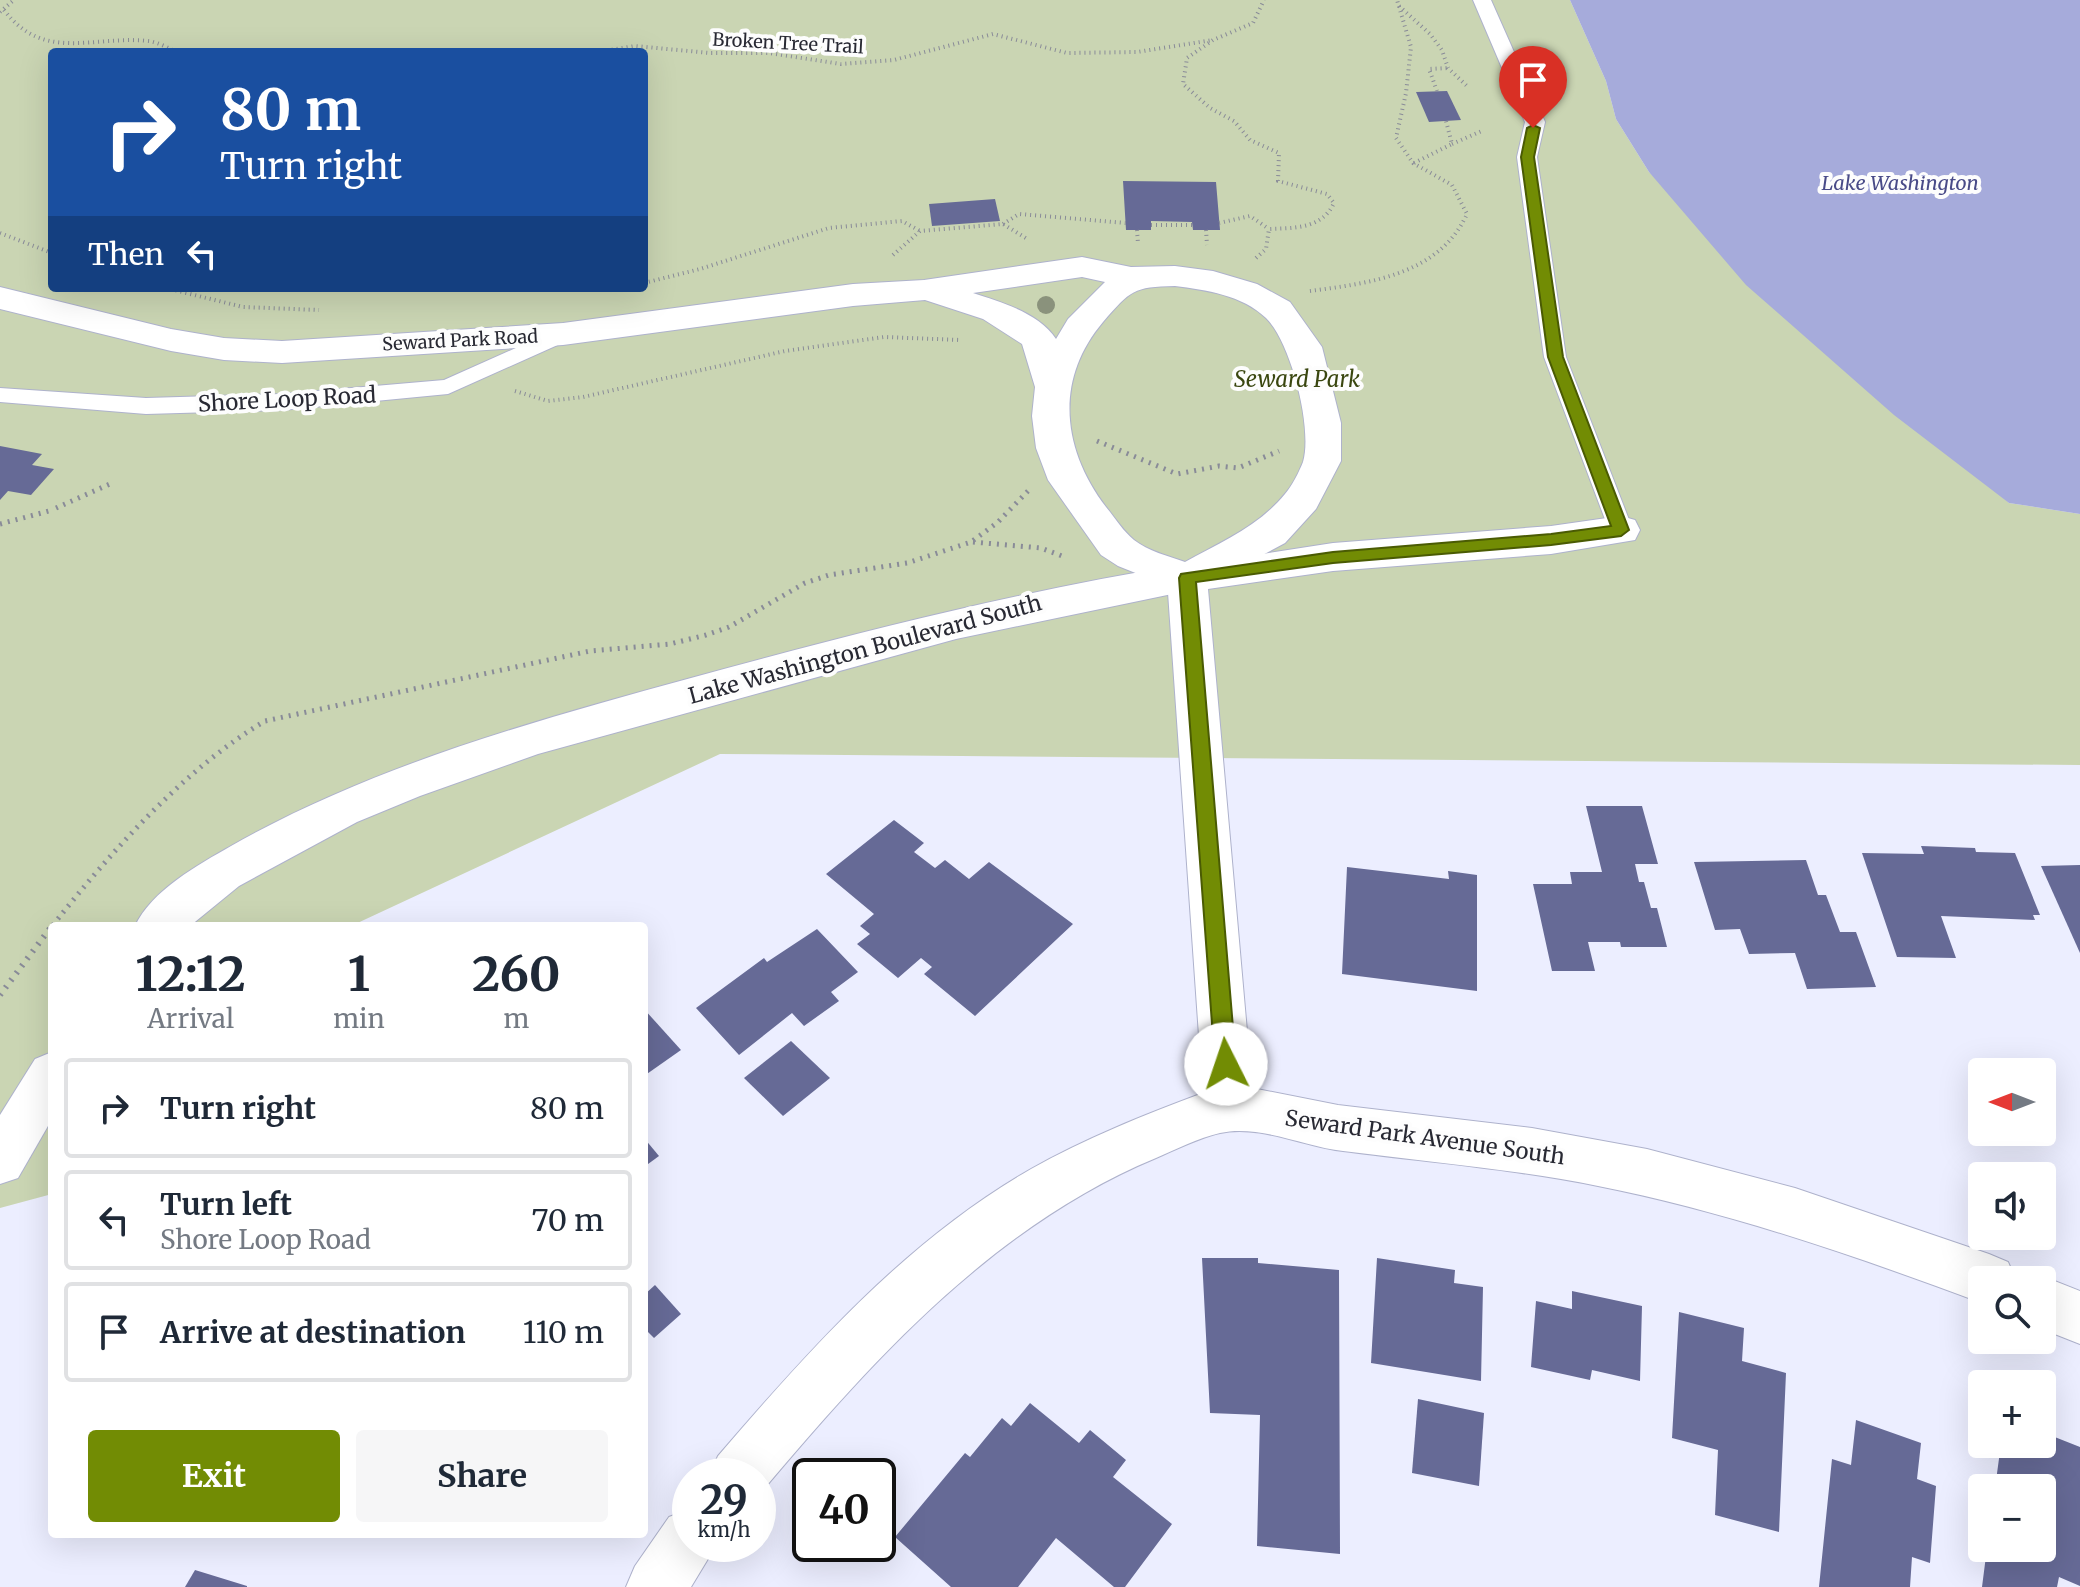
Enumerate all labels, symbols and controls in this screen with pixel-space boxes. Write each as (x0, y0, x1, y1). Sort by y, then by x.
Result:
street label: Broken Tree Trail (712, 28, 865, 58)
pin (1499, 46, 1567, 128)
icon: arrive (1511, 58, 1555, 102)
text: 80 m (220, 75, 361, 145)
icon: right (88, 80, 192, 184)
text: Turn right (220, 144, 402, 189)
water label: Lake Washington (1821, 170, 1979, 195)
icon: left (180, 232, 224, 276)
text: Then (88, 235, 164, 273)
street label: Seward Park Road (382, 324, 539, 356)
park label: Seward Park (1234, 365, 1360, 393)
street label: Shore Loop Road (197, 380, 377, 418)
street label: Lake Washington Boulevard South (685, 588, 1045, 710)
text: 12:12 (135, 944, 246, 1004)
text: 1 (348, 944, 370, 1004)
text: 260 (472, 944, 561, 1004)
text: Arrival (147, 1002, 234, 1035)
text: min (333, 1002, 385, 1035)
text: m (503, 1002, 529, 1035)
position arrow (1184, 1022, 1268, 1106)
north arrow (1968, 1058, 2056, 1146)
map controls (1968, 1058, 2056, 1562)
icon: right (92, 1086, 136, 1130)
text: Turn right (160, 1089, 316, 1127)
text: 80 m (530, 1089, 604, 1127)
street label: Seward Park Avenue South (1283, 1103, 1567, 1171)
button: sound (1968, 1162, 2056, 1250)
text: Turn left (160, 1185, 292, 1223)
icon: left (92, 1198, 136, 1242)
text: 70 m (531, 1201, 604, 1239)
text: Shore Loop Road (160, 1223, 371, 1256)
button: search (1968, 1266, 2056, 1354)
icon: arrive (92, 1310, 136, 1354)
text: Arrive at destination (160, 1313, 466, 1351)
text: 110 m (523, 1313, 604, 1351)
button: + (1968, 1370, 2056, 1458)
button: Exit (88, 1430, 340, 1522)
button: Share (356, 1430, 608, 1522)
speed limit sign: 40 (792, 1458, 896, 1562)
button: − (1968, 1474, 2056, 1562)
text: 29 (700, 1475, 748, 1525)
text: km/h (698, 1517, 750, 1542)

